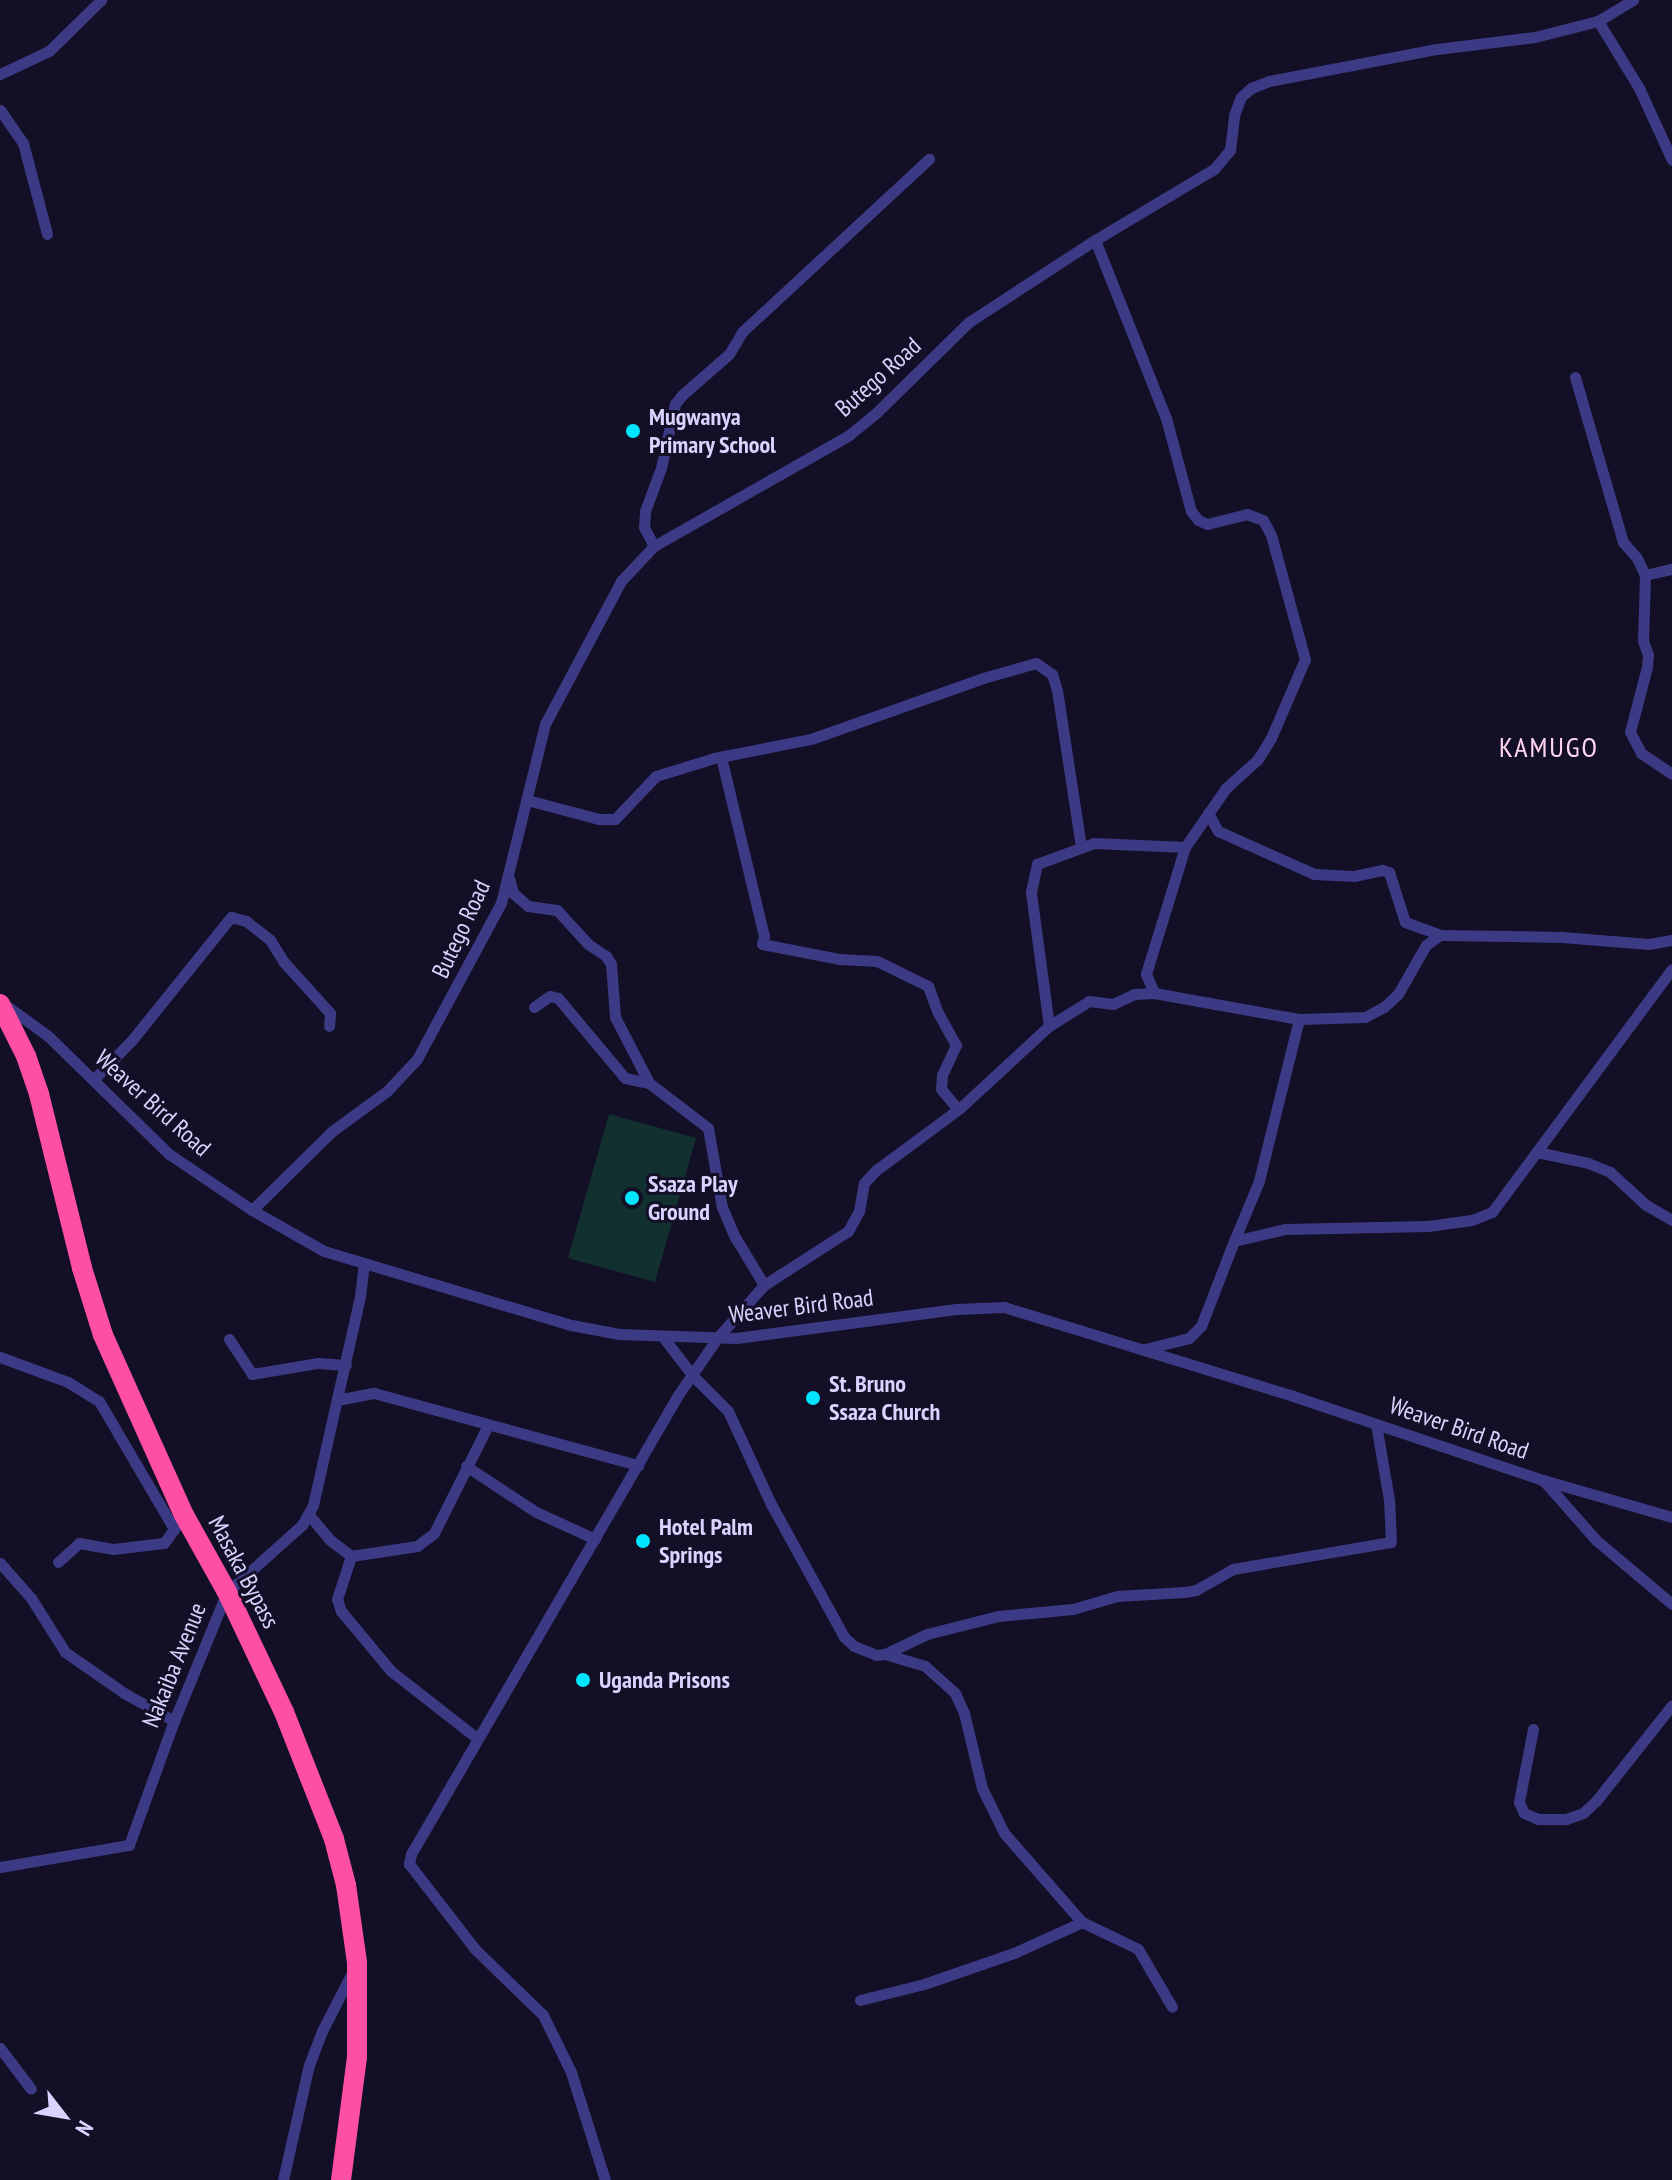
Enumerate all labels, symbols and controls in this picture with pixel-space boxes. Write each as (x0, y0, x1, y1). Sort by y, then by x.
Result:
street label: Butego Road (829, 331, 927, 423)
place label: Mugwanya Primary School (649, 403, 777, 459)
marker: Mugwanya Primary School (624, 422, 642, 440)
district label: KAMUGO (1499, 730, 1599, 764)
street label: Butego Road (426, 876, 496, 982)
street label: Weaver Bird Road (89, 1044, 217, 1162)
place label: Ssaza Play Ground (648, 1170, 738, 1226)
marker: Ssaza Play Ground (623, 1189, 641, 1207)
street label: Weaver Bird Road (727, 1283, 875, 1329)
place label: St. Bruno Ssaza Church (829, 1370, 940, 1426)
marker: St. Bruno Ssaza Church (804, 1389, 822, 1407)
street label: Weaver Bird Road (1386, 1391, 1532, 1465)
street label: Masaka Bypass (202, 1511, 286, 1633)
place label: Hotel Palm Springs (659, 1513, 753, 1569)
marker: Hotel Palm Springs (634, 1532, 652, 1550)
street label: Nakaiba Avenue (136, 1598, 212, 1732)
place label: Uganda Prisons (599, 1666, 730, 1694)
marker: Uganda Prisons (574, 1671, 592, 1689)
north arrow (24, 2076, 104, 2156)
text: N (70, 2116, 100, 2141)

